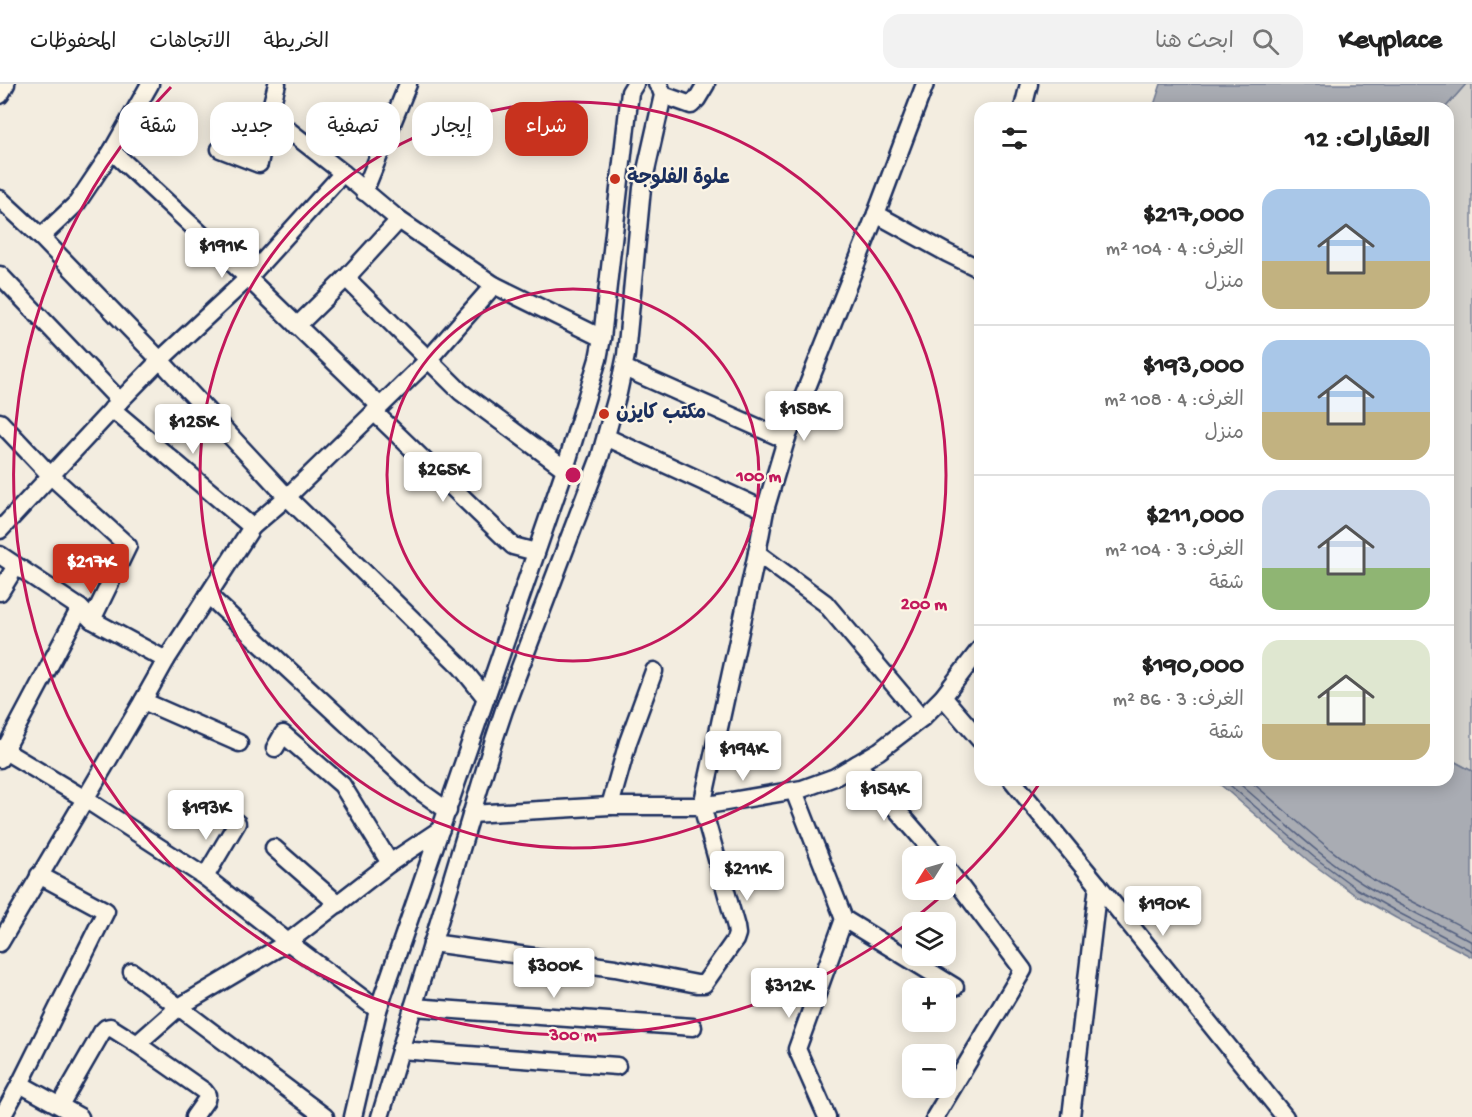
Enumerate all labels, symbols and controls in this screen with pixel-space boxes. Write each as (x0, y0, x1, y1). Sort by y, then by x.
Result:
search box (883, 14, 1303, 68)
icon: search (1249, 25, 1282, 58)
text: Keyplace (1339, 25, 1442, 58)
text: ابحث هنا (1155, 30, 1234, 56)
text: المحفوظات (30, 31, 116, 56)
text: الاتجاهات (149, 31, 231, 56)
text: الخريطة (264, 31, 329, 56)
chip: شقة (119, 102, 198, 156)
chip: جديد (210, 102, 294, 156)
chip: تصفية (306, 102, 400, 156)
chip: إيجار (412, 102, 493, 156)
chip: شراء (505, 102, 588, 156)
icon: filters (998, 122, 1031, 155)
text: العقارات: 12 (1305, 126, 1430, 157)
place label: علوة الفلوجة (627, 167, 730, 191)
marker: علوة الفلوجة (608, 172, 622, 186)
text: $217,000 (1143, 201, 1244, 232)
icon: home (1310, 213, 1382, 285)
pin: $191K (180, 228, 264, 279)
text: $191K (199, 236, 245, 259)
text: الغرف: 4 · 104 m² (1106, 239, 1244, 262)
text: منزل (1205, 272, 1244, 295)
text: $193,000 (1143, 352, 1244, 383)
icon: home (1310, 364, 1382, 436)
text: الغرف: 4 · 108 m² (1104, 390, 1244, 413)
pin: $158K (762, 391, 846, 442)
text: $158K (779, 399, 829, 422)
place label: مكتب كايزن (616, 402, 706, 426)
pin: $125K (151, 404, 235, 455)
marker: مكتب كايزن (597, 407, 611, 421)
text: $125K (169, 412, 217, 435)
text: منزل (1205, 423, 1244, 446)
pin: $265K (401, 452, 485, 503)
text: $265K (418, 460, 468, 483)
centre of rings (563, 465, 583, 485)
text: 100 m (736, 467, 782, 488)
text: $211,000 (1146, 502, 1244, 533)
icon: home (1310, 514, 1382, 586)
text: الغرف: 3 · 104 m² (1105, 540, 1244, 563)
pin: $217K (49, 544, 133, 595)
text: $217K (67, 552, 115, 575)
text: شقة (1209, 573, 1244, 596)
text: 200 m (901, 595, 947, 616)
text: $190,000 (1142, 652, 1244, 683)
icon: home (1310, 664, 1382, 736)
text: الغرف: 3 · 86 m² (1113, 690, 1244, 713)
text: شقة (1209, 723, 1244, 746)
pin: $194K (701, 731, 785, 782)
text: $194K (719, 739, 767, 762)
pin: $154K (842, 771, 926, 822)
text: $154K (860, 779, 908, 802)
pin: $193K (164, 790, 248, 841)
text: $193K (182, 798, 230, 821)
north arrow (902, 846, 956, 900)
map controls (902, 846, 956, 1098)
pin: $211K (705, 851, 789, 902)
text: $211K (724, 859, 770, 882)
pin: $190K (1121, 886, 1205, 937)
text: $190K (1138, 894, 1188, 917)
button: layers (902, 912, 956, 966)
pin: $300K (512, 948, 596, 999)
text: $300K (527, 956, 581, 979)
pin: $312K (747, 968, 831, 1019)
text: $312K (765, 976, 813, 999)
button: + (902, 978, 956, 1032)
text: 300 m (549, 1026, 597, 1047)
button: − (902, 1044, 956, 1098)

